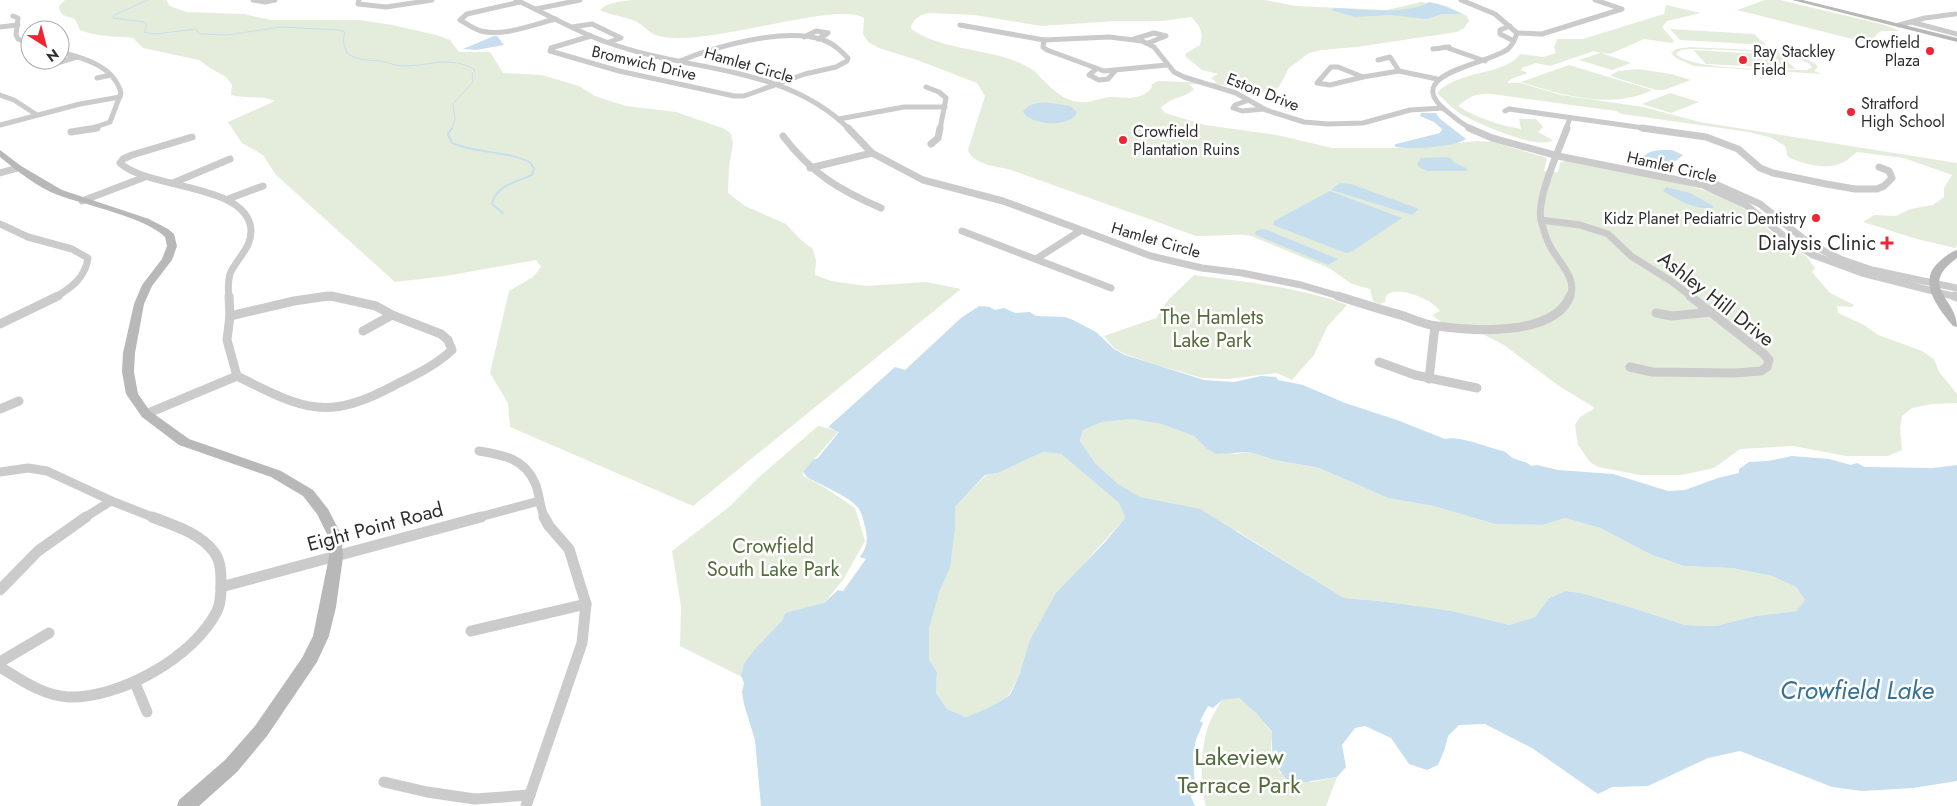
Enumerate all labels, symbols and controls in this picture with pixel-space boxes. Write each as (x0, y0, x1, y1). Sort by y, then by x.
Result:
north arrow (20, 20, 70, 70)
place label: Crowfield Plaza (1855, 31, 1920, 72)
street label: Bromwich Drive (589, 40, 699, 86)
place label: Ray Stackley Field (1753, 40, 1836, 81)
street label: Hamlet Circle (702, 41, 796, 89)
text: N (42, 44, 63, 67)
marker: Crowfield Plaza (1924, 45, 1936, 57)
marker: Ray Stackley Field (1737, 54, 1749, 66)
street label: Eston Drive (1223, 67, 1303, 117)
place label: Stratford High School (1861, 92, 1945, 133)
marker: Stratford High School (1845, 106, 1857, 118)
place label: Crowfield Plantation Ruins (1133, 120, 1239, 161)
marker: Crowfield Plantation Ruins (1117, 134, 1129, 146)
street label: Hamlet Circle (1625, 145, 1719, 189)
place label: Kidz Planet Pediatric Dentistry (1604, 207, 1807, 230)
marker: Kidz Planet Pediatric Dentistry (1810, 212, 1822, 224)
street label: Hamlet Circle (1109, 216, 1203, 264)
place label: Dialysis Clinic (1758, 229, 1876, 258)
marker: Dialysis Clinic (1880, 236, 1894, 250)
street label: Ashley Hill Drive (1652, 244, 1780, 354)
park label: The Hamlets Lake Park (1160, 303, 1264, 355)
street label: Eight Point Road (304, 495, 446, 559)
park label: Crowfield South Lake Park (707, 532, 840, 584)
water label: Crowfield Lake (1780, 672, 1935, 708)
park label: Lakeview Terrace Park (1178, 739, 1301, 802)

